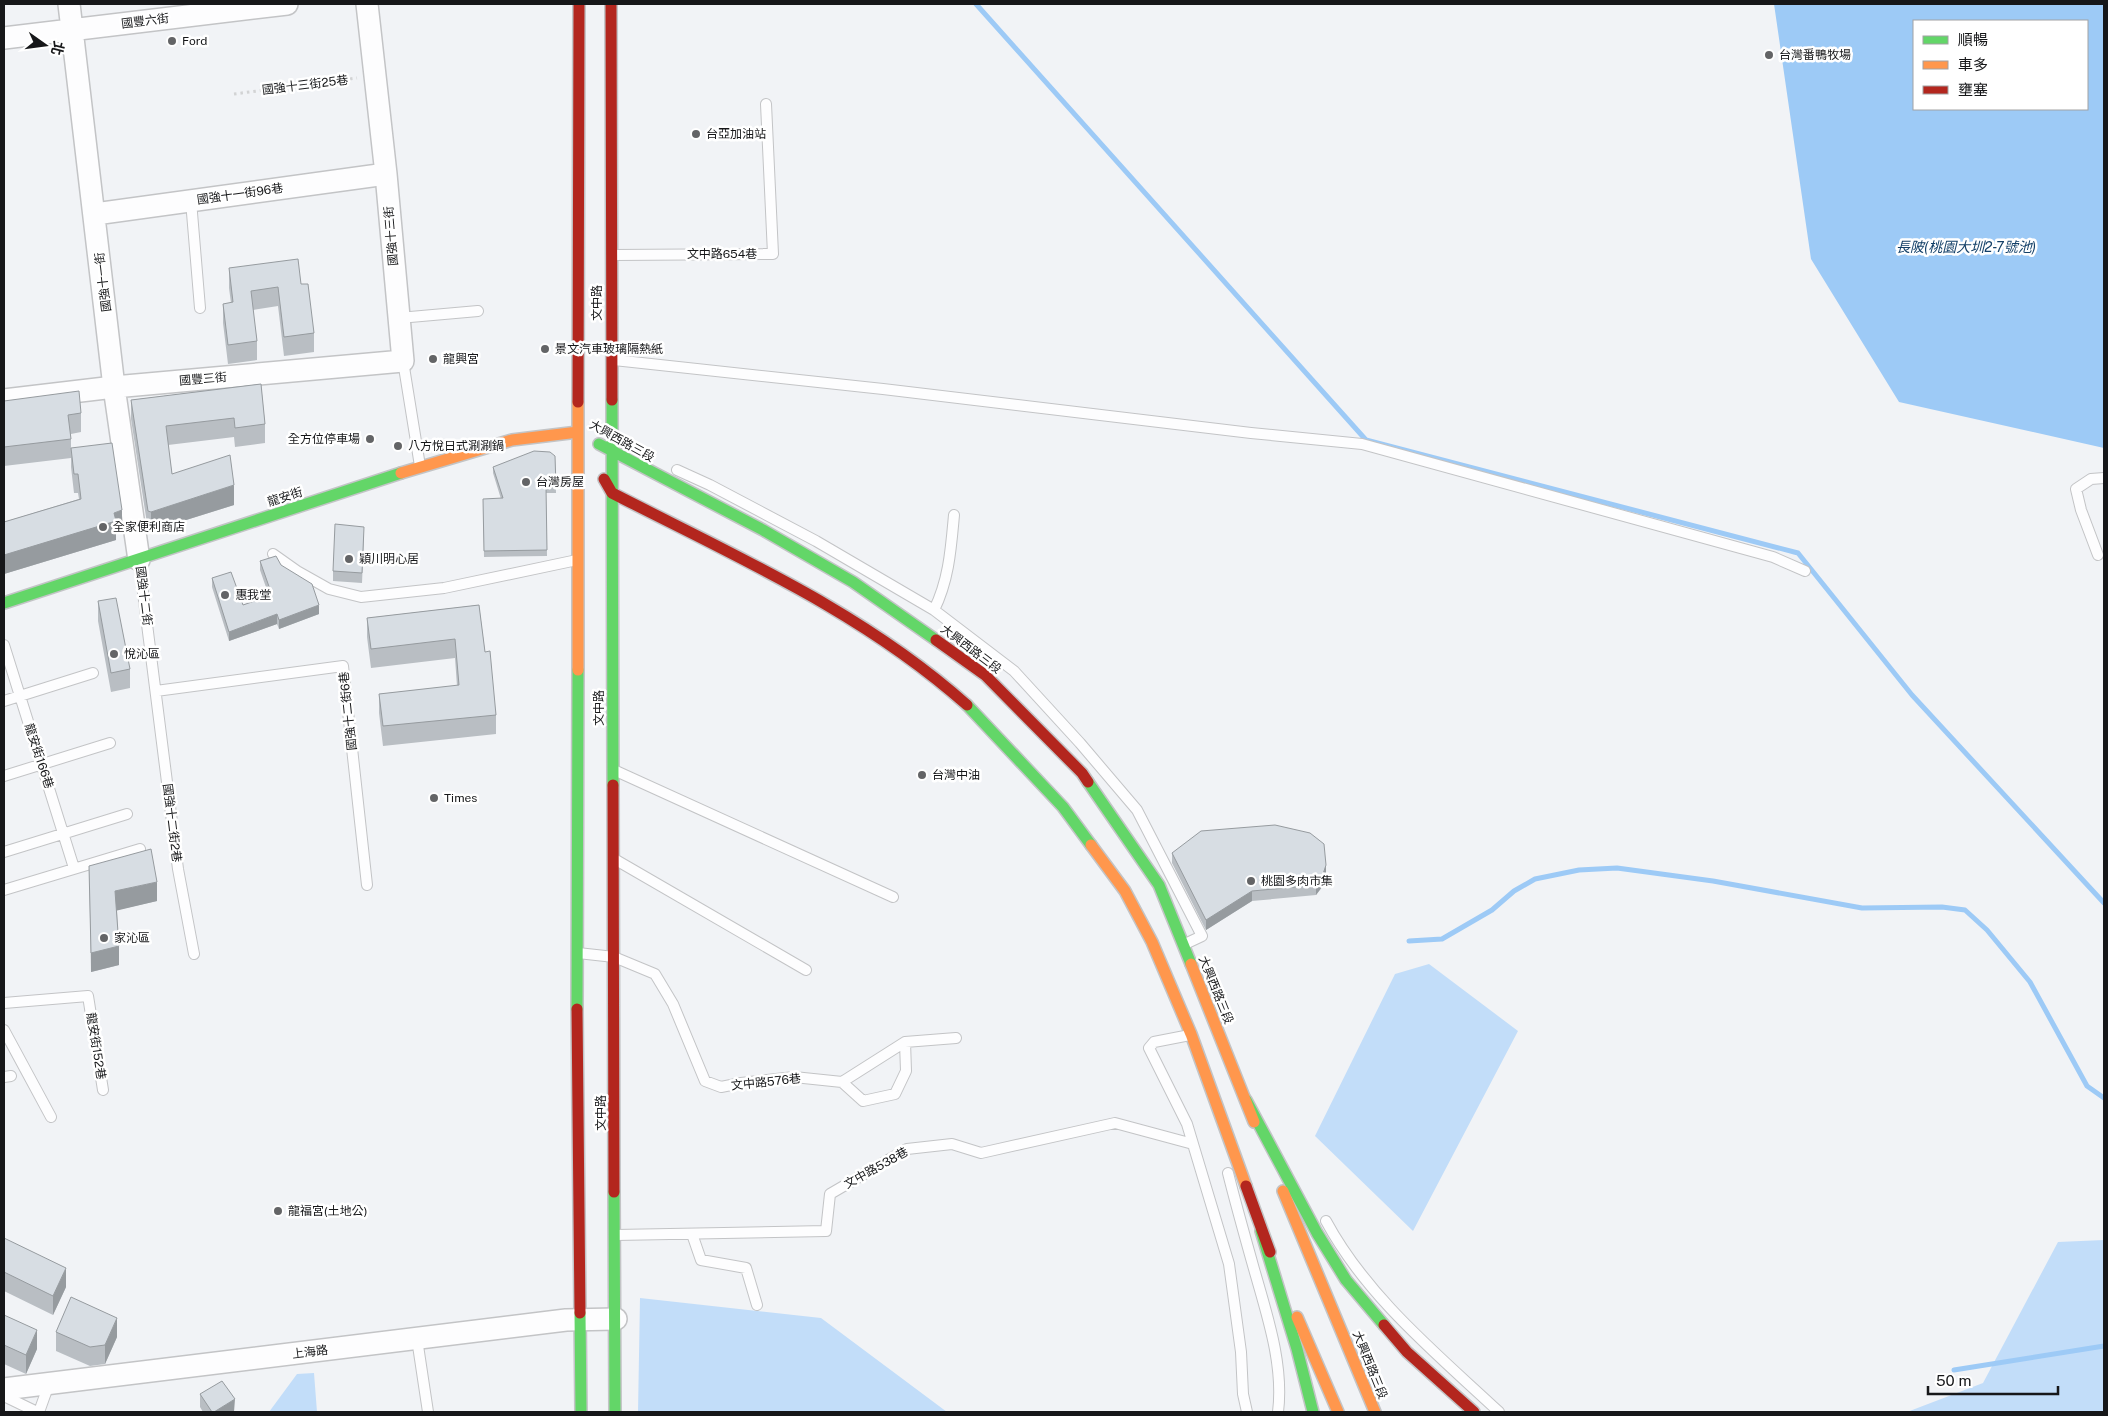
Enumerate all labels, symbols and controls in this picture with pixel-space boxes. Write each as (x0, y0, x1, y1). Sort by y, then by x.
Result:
street label: 國豐六街 (120, 11, 170, 31)
north arrow (20, 20, 70, 70)
legend (1913, 20, 2088, 110)
text: 順暢 (1958, 31, 1988, 48)
place label: Ford (182, 34, 208, 48)
marker: Ford (166, 35, 178, 47)
text: 北 (48, 39, 67, 57)
place label: 台灣番鴨牧場 (1779, 48, 1851, 62)
marker: 台灣番鴨牧場 (1763, 49, 1775, 61)
text: 車多 (1958, 56, 1988, 73)
street label: 國強十三街25巷 (261, 73, 349, 97)
text: 壅塞 (1958, 81, 1988, 98)
place label: 台亞加油站 (706, 127, 766, 141)
marker: 台亞加油站 (690, 128, 702, 140)
street label: 國強十一街96巷 (196, 181, 284, 207)
street label: 國強十三街 (381, 205, 401, 267)
water label: 長陂(桃園大圳2-7號池) (1896, 239, 2036, 255)
street label: 文中路654巷 (687, 247, 757, 261)
street label: 國強十一街 (92, 251, 114, 313)
street label: 文中路 (590, 285, 604, 321)
place label: 景文汽車玻璃隔熱紙 (555, 342, 663, 356)
marker: 景文汽車玻璃隔熱紙 (539, 343, 551, 355)
place label: 龍興宮 (443, 352, 479, 366)
marker: 龍興宮 (427, 353, 439, 365)
street label: 國豐三街 (178, 370, 228, 388)
street label: 大興西路三段 (587, 417, 657, 465)
place label: 全方位停車場 (288, 432, 360, 446)
marker: 全方位停車場 (364, 433, 376, 445)
place label: 八方悅日式涮涮鍋 (408, 439, 504, 453)
marker: 八方悅日式涮涮鍋 (392, 440, 404, 452)
place label: 台灣房屋 (536, 475, 584, 489)
marker: 台灣房屋 (520, 476, 532, 488)
street label: 龍安街 (266, 485, 304, 509)
place label: 全家便利商店 (113, 520, 185, 534)
marker: 全家便利商店 (97, 521, 109, 533)
place label: 穎川明心居 (359, 552, 419, 566)
marker: 穎川明心居 (343, 553, 355, 565)
street label: 國強十二街 (133, 565, 155, 627)
place label: 惠我堂 (235, 588, 271, 602)
marker: 惠我堂 (219, 589, 231, 601)
street label: 大興西路三段 (938, 622, 1004, 676)
place label: 悅沁區 (124, 647, 160, 661)
marker: 悅沁區 (108, 648, 120, 660)
street label: 國強十二街6巷 (337, 671, 359, 751)
street label: 文中路 (592, 690, 606, 726)
street label: 龍安街166巷 (22, 722, 56, 790)
place label: 台灣中油 (932, 768, 980, 782)
marker: 台灣中油 (916, 769, 928, 781)
street label: 國強十二街2巷 (160, 783, 184, 863)
place label: Times (444, 791, 477, 805)
marker: Times (428, 792, 440, 804)
place label: 桃園多肉市集 (1261, 874, 1333, 888)
marker: 桃園多肉市集 (1245, 875, 1257, 887)
place label: 家沁區 (114, 931, 150, 945)
marker: 家沁區 (98, 932, 110, 944)
street label: 大興西路三段 (1196, 954, 1236, 1026)
street label: 龍安街152巷 (84, 1011, 108, 1081)
street label: 文中路576巷 (730, 1071, 802, 1093)
street label: 文中路 (594, 1095, 608, 1131)
street label: 文中路538巷 (842, 1145, 910, 1191)
place label: 龍福宮(土地公) (288, 1204, 367, 1218)
marker: 龍福宮(土地公) (272, 1205, 284, 1217)
street label: 大興西路三段 (1350, 1329, 1390, 1401)
street label: 上海路 (291, 1343, 329, 1361)
scale bar (1928, 1364, 2058, 1396)
text: 50 m (1936, 1372, 1971, 1389)

